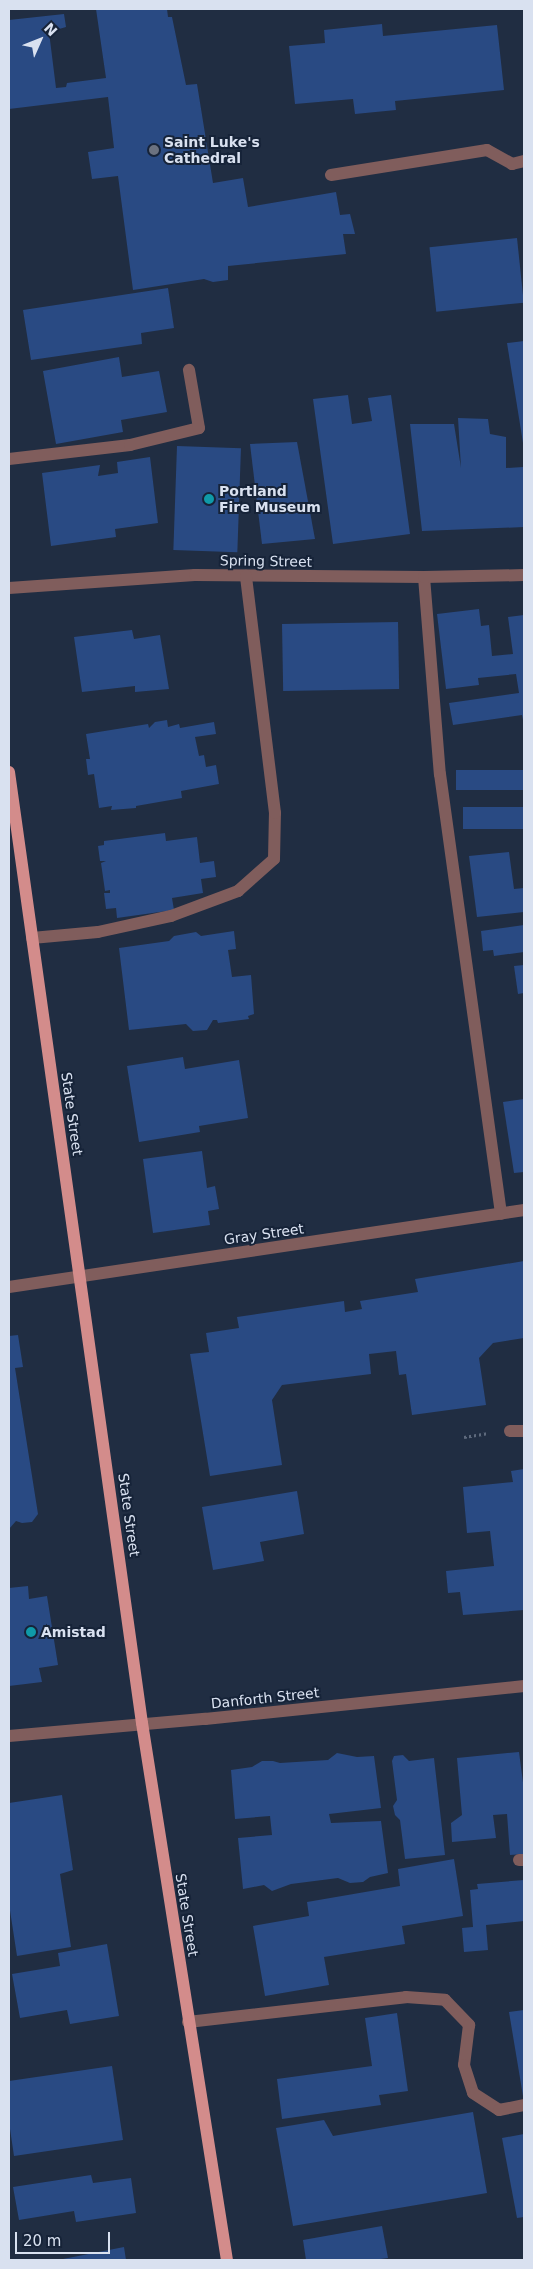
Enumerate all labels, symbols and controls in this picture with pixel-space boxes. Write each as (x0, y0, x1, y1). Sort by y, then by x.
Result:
north arrow (15, 15, 65, 65)
text: N (41, 20, 61, 39)
place label: Saint Luke's Cathedral (164, 134, 260, 166)
marker: Saint Luke's Cathedral (148, 144, 160, 156)
place label: Portland Fire Museum (219, 483, 321, 516)
marker: Portland Fire Museum (203, 493, 215, 505)
street label: Spring Street (220, 552, 312, 570)
street label: State Street (58, 1071, 86, 1157)
street label: Gray Street (223, 1220, 305, 1248)
street label: State Street (115, 1472, 143, 1558)
place label: Amistad (41, 1624, 106, 1640)
marker: Amistad (25, 1626, 37, 1638)
street label: Danforth Street (210, 1684, 320, 1712)
street label: State Street (172, 1872, 202, 1958)
scale bar (18, 2222, 112, 2254)
text: 20 m (23, 2232, 61, 2250)

